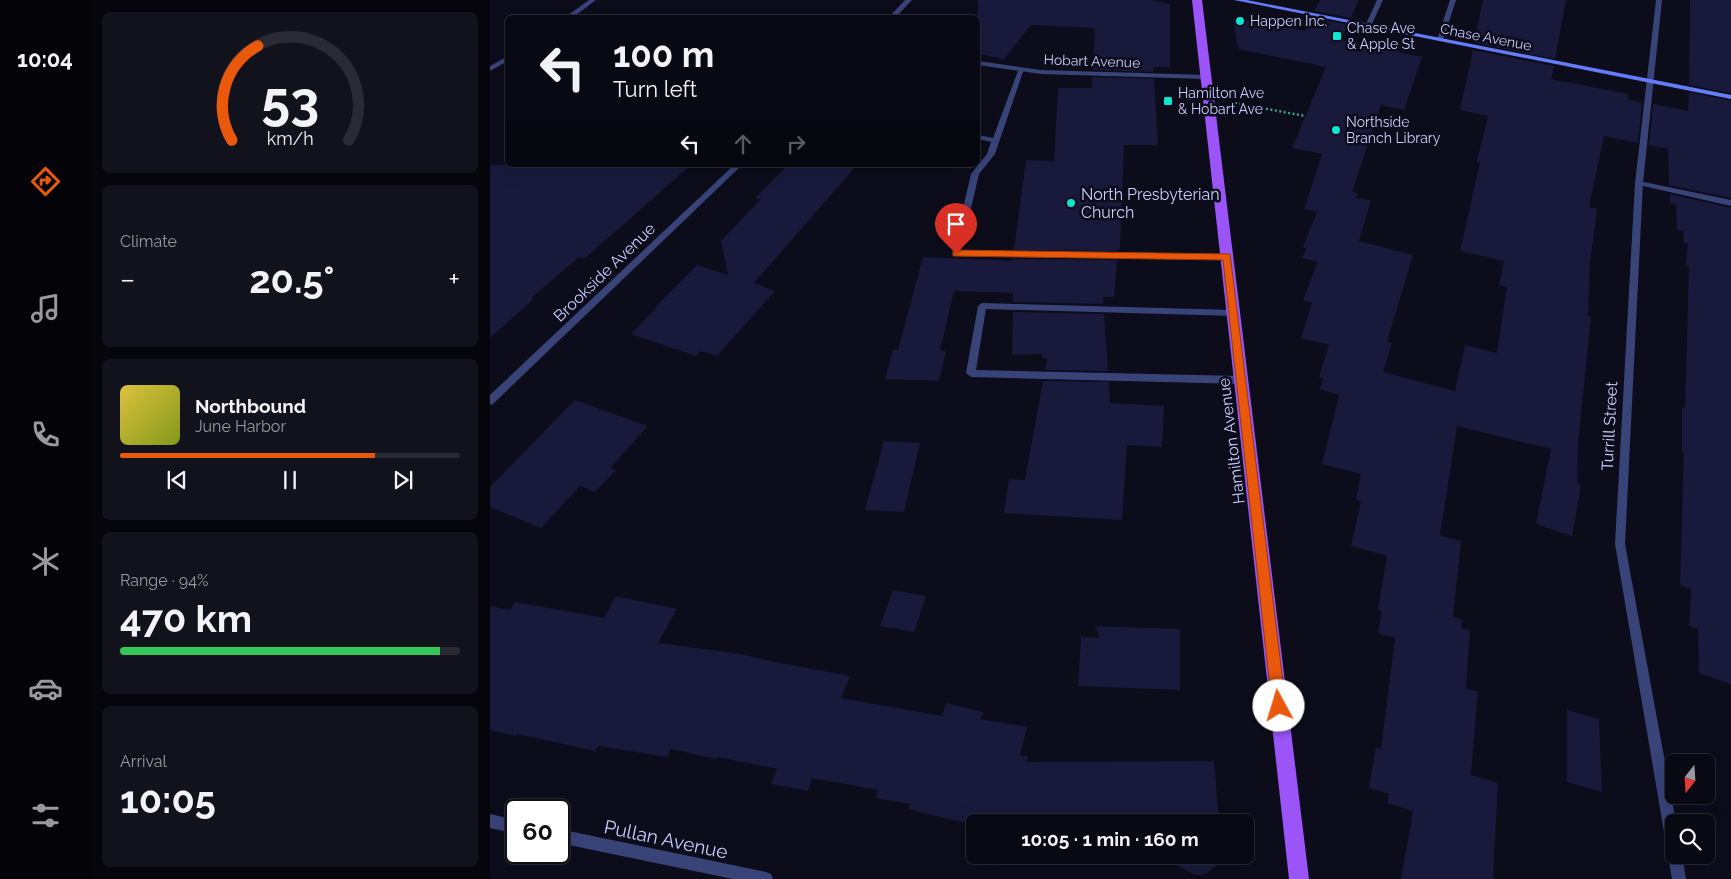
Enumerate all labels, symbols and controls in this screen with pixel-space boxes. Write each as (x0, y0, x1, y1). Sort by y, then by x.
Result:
place label: Happen Inc. (1250, 13, 1327, 29)
marker: Happen Inc. (1234, 15, 1246, 27)
place label: Chase Ave & Apple St (1347, 20, 1415, 52)
street label: Chase Avenue (1439, 20, 1533, 54)
marker: Chase Ave & Apple St (1331, 30, 1343, 42)
text: 100 m (613, 34, 714, 75)
icon: left (530, 35, 595, 100)
text: 10:04 (17, 46, 73, 72)
street label: Hobart Avenue (1043, 51, 1141, 71)
text: 53 (261, 70, 319, 131)
text: Turn left (613, 76, 697, 102)
place label: Hamilton Ave & Hobart Ave (1178, 85, 1264, 117)
marker: Hamilton Ave & Hobart Ave (1162, 95, 1174, 107)
place label: Northside Branch Library (1346, 114, 1441, 146)
marker: Northside Branch Library (1330, 124, 1342, 136)
text: km/h (266, 128, 314, 149)
icon: left (676, 130, 704, 158)
icon: ahead (729, 130, 757, 158)
icon: right (782, 130, 810, 158)
icon: directions (28, 164, 63, 199)
place label: North Presbyterian Church (1081, 185, 1220, 222)
marker: North Presbyterian Church (1065, 197, 1077, 209)
pin (935, 203, 977, 254)
icon: arrive (942, 210, 970, 238)
street label: Brookside Avenue (550, 219, 659, 326)
text: Climate (120, 232, 177, 251)
text: 20.5° (249, 257, 334, 302)
text: − (120, 263, 135, 296)
text: + (448, 263, 460, 296)
icon: music (28, 291, 63, 326)
street label: Hamilton Avenue (1214, 377, 1249, 505)
street label: Turrill Street (1598, 380, 1621, 471)
text: Northbound (195, 395, 306, 417)
icon: phone (28, 417, 63, 452)
text: June Harbor (195, 417, 286, 436)
icon: previous (163, 466, 191, 494)
icon: pause (276, 466, 304, 494)
icon: next (389, 466, 417, 494)
icon: climate (28, 544, 63, 579)
text: Range · 94% (120, 571, 208, 590)
text: 470 km (120, 596, 252, 641)
icon: car (28, 671, 63, 706)
position arrow (1252, 679, 1304, 731)
text: Arrival (120, 752, 167, 771)
north arrow (1665, 754, 1715, 804)
map controls (1665, 754, 1715, 864)
text: 10:05 (120, 777, 216, 822)
icon: filters (28, 798, 63, 833)
speed limit sign: 60 (505, 799, 570, 864)
button: search (1665, 814, 1715, 864)
street label: Pullan Avenue (602, 815, 730, 863)
text: 10:05 · 1 min · 160 m (1021, 828, 1199, 850)

